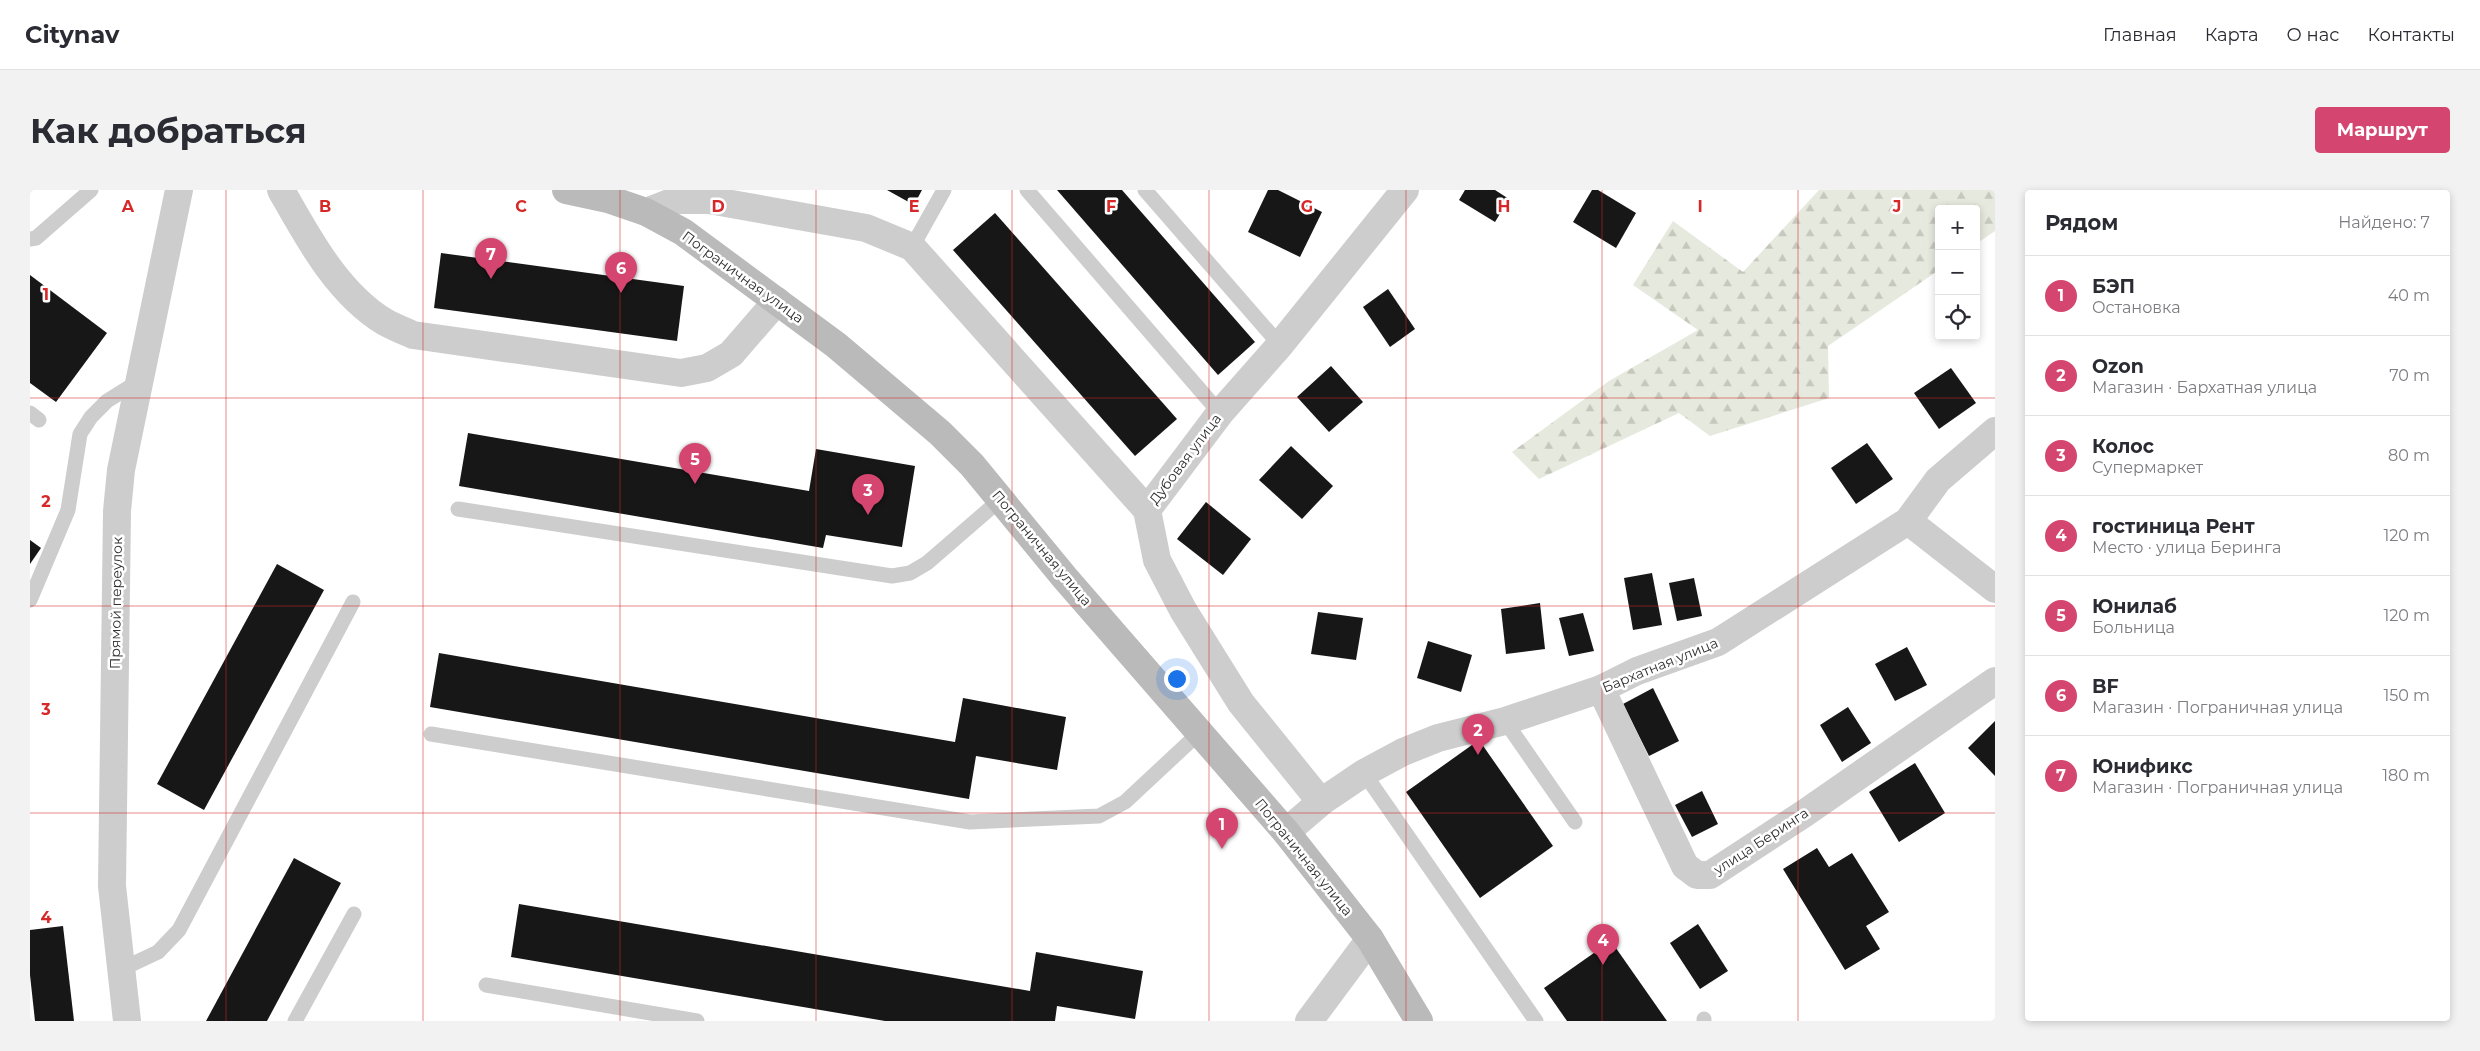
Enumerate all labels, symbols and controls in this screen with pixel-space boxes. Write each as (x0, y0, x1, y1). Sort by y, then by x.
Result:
text: Citynav (25, 20, 119, 49)
text: Главная (2103, 24, 2177, 46)
text: Карта (2205, 24, 2259, 46)
text: О нас (2287, 24, 2339, 46)
text: Контакты (2367, 24, 2455, 46)
button: Маршрут (2315, 107, 2450, 153)
text: Как добраться (30, 109, 307, 152)
text: A (121, 197, 135, 216)
text: B (319, 197, 331, 216)
text: C (515, 197, 527, 216)
text: D (711, 197, 725, 216)
text: E (909, 197, 919, 216)
text: F (1106, 197, 1116, 216)
text: G (1301, 197, 1313, 216)
text: H (1498, 197, 1510, 216)
text: I (1697, 197, 1703, 216)
text: J (1892, 197, 1901, 216)
map controls (1935, 205, 1980, 340)
button: + (1935, 205, 1980, 250)
text: Рядом (2045, 210, 2118, 235)
text: Найдено: 7 (2338, 213, 2430, 232)
street label: Пограничная улица (679, 227, 807, 327)
pin: 7 (475, 238, 507, 279)
button: − (1935, 250, 1980, 295)
pin: 6 (605, 252, 637, 293)
text: БЭП (2092, 275, 2135, 298)
text: 1 (43, 285, 49, 304)
text: 1 (2058, 286, 2064, 305)
text: 40 m (2388, 286, 2430, 305)
button: locate (1935, 295, 1980, 340)
text: Остановка (2092, 298, 2181, 317)
text: Ozon (2092, 355, 2144, 378)
text: 2 (2056, 366, 2066, 385)
text: 70 m (2389, 366, 2430, 385)
text: Магазин · Бархатная улица (2092, 378, 2317, 397)
street label: Дубовая улица (1145, 410, 1225, 508)
text: Колос (2092, 435, 2154, 458)
pin: 5 (679, 443, 711, 484)
text: 3 (2056, 446, 2066, 465)
text: 80 m (2388, 446, 2430, 465)
text: Супермаркет (2092, 458, 2203, 477)
pin: 3 (852, 474, 884, 515)
street label: Пограничная улица (988, 486, 1096, 610)
text: 2 (41, 492, 51, 511)
text: гостиница Рент (2092, 515, 2255, 538)
text: 4 (2055, 526, 2067, 545)
text: 120 m (2383, 526, 2430, 545)
street label: Прямой переулок (106, 537, 126, 669)
text: Место · улица Беринга (2092, 538, 2281, 557)
text: Юнилаб (2092, 595, 2177, 618)
text: 5 (2056, 606, 2066, 625)
text: 120 m (2383, 606, 2430, 625)
text: Больница (2092, 618, 2175, 637)
street label: Бархатная улица (1600, 634, 1720, 696)
your location (1164, 666, 1190, 692)
text: BF (2092, 675, 2119, 698)
text: 6 (2056, 686, 2066, 705)
text: 150 m (2383, 686, 2430, 705)
text: Магазин · Пограничная улица (2092, 698, 2343, 717)
text: 3 (40, 700, 51, 719)
pin: 2 (1462, 714, 1494, 755)
text: Юнификс (2092, 755, 2193, 778)
text: 7 (2056, 766, 2066, 785)
text: 180 m (2382, 766, 2430, 785)
text: Магазин · Пограничная улица (2092, 778, 2343, 797)
street label: Пограничная улица (1251, 795, 1357, 919)
street label: улица Беринга (1709, 804, 1812, 879)
pin: 1 (1206, 808, 1238, 849)
text: 4 (40, 908, 52, 927)
pin: 4 (1587, 924, 1619, 965)

